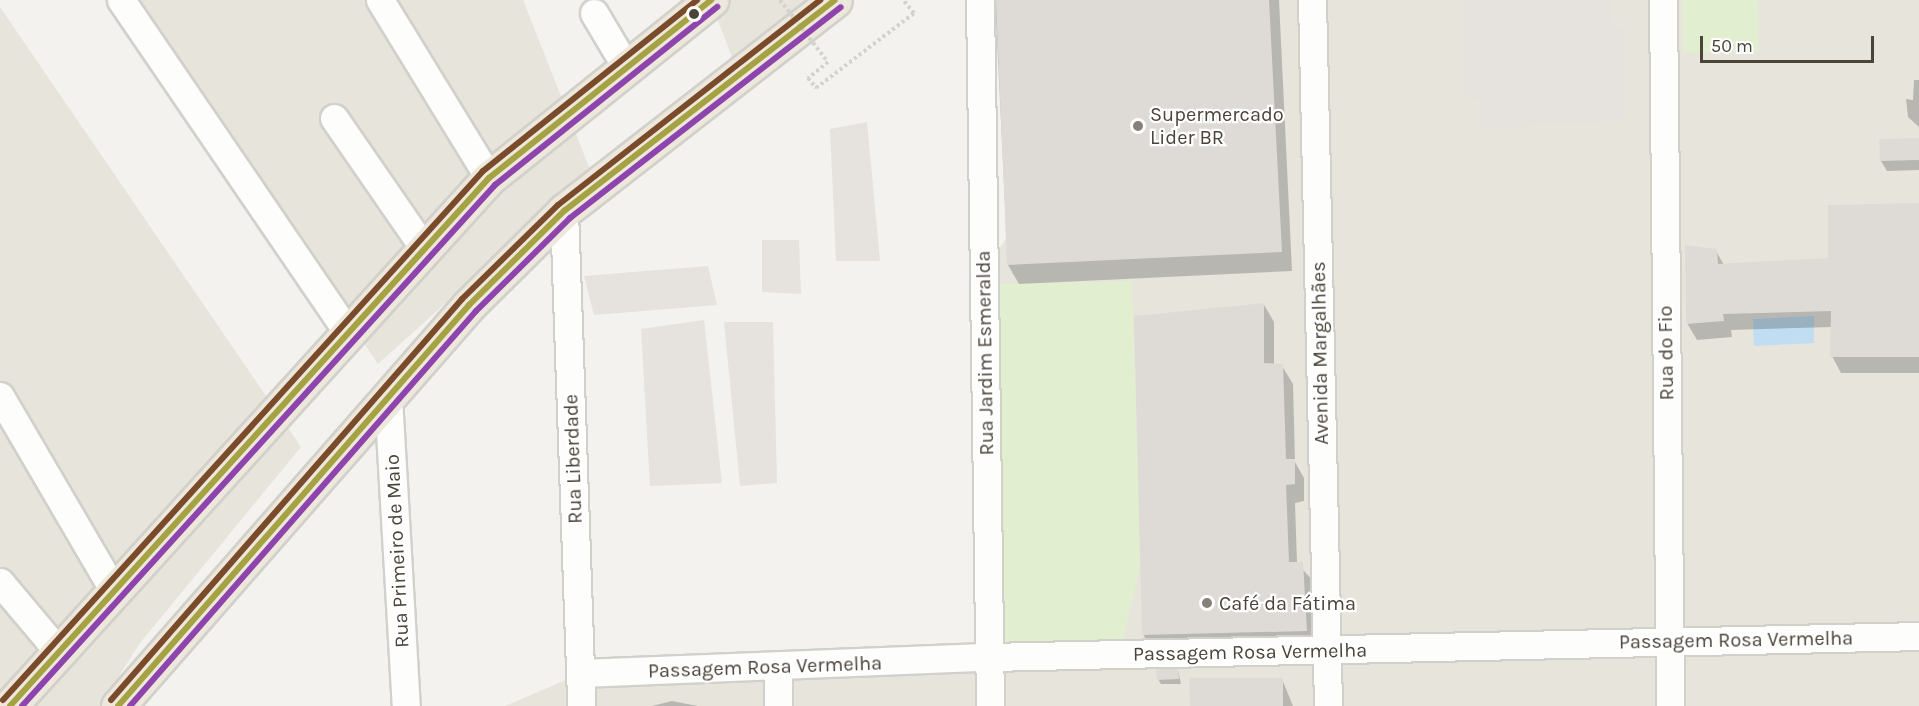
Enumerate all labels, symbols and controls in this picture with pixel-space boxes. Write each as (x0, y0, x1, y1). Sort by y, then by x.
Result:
unlabelled marker (688, 8, 700, 20)
scale bar (1703, 24, 1877, 62)
text: 50 m (1711, 35, 1753, 57)
place label: Supermercado Lider BR (1150, 102, 1284, 149)
marker: Supermercado Lider BR (1131, 119, 1145, 133)
street label: Rua Jardim Esmeralda (971, 250, 999, 456)
street label: Avenida Margalhães (1306, 261, 1334, 445)
street label: Rua do Fio (1653, 305, 1679, 401)
street label: Rua Liberdade (559, 394, 587, 524)
street label: Rua Primeiro de Maio (380, 454, 414, 648)
place label: Café da Fátima (1219, 591, 1356, 615)
marker: Café da Fátima (1200, 596, 1214, 610)
street label: Passagem Rosa Vermelha (1619, 626, 1853, 654)
street label: Passagem Rosa Vermelha (1133, 638, 1367, 666)
street label: Passagem Rosa Vermelha (647, 651, 883, 683)

